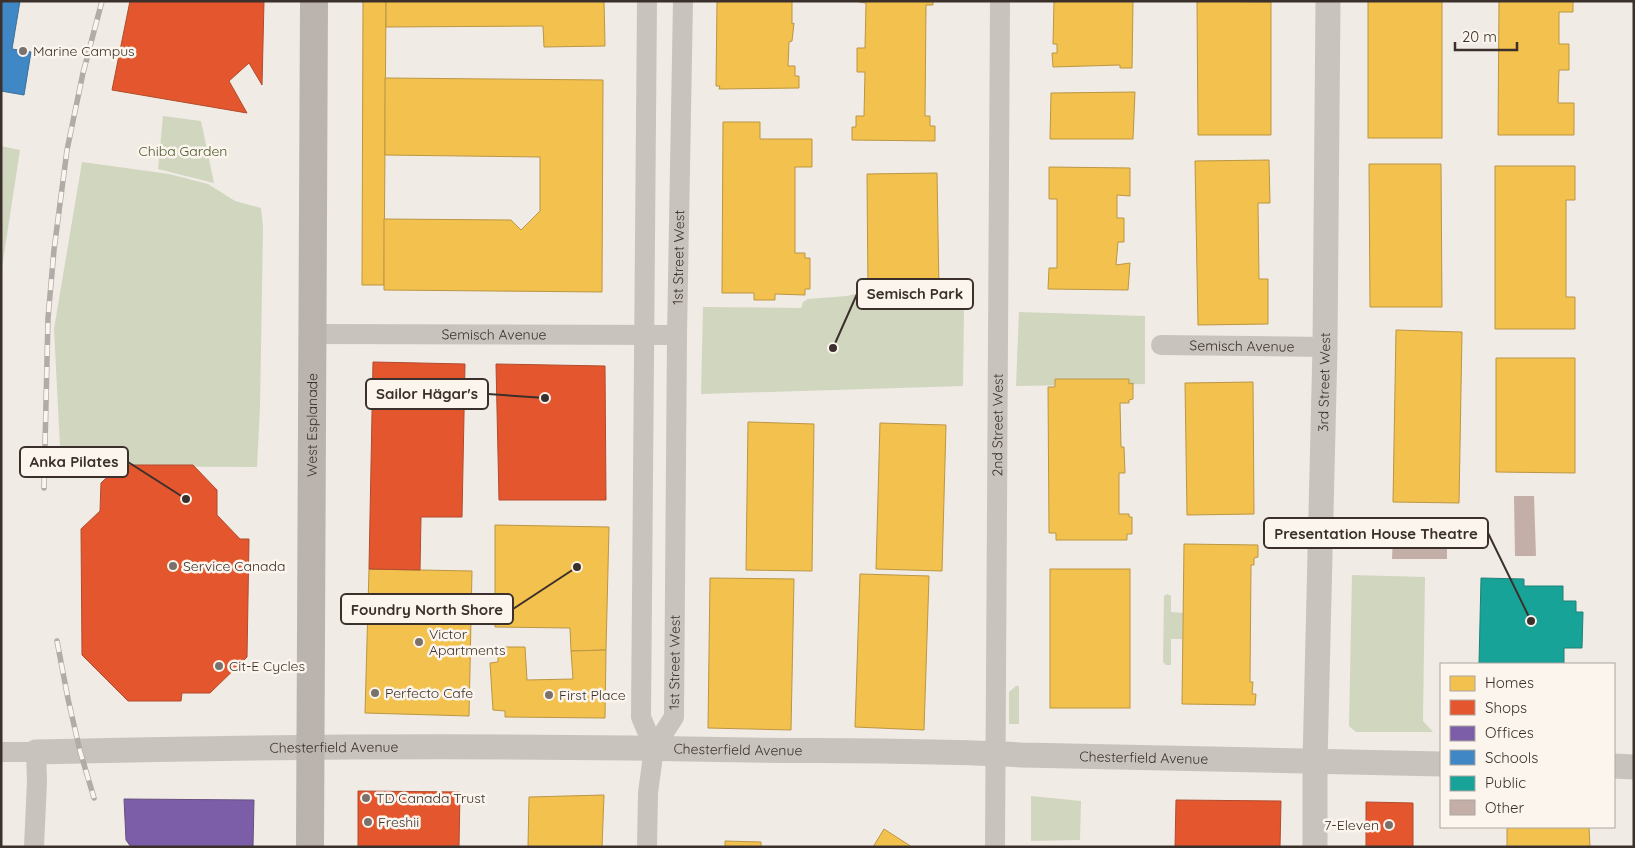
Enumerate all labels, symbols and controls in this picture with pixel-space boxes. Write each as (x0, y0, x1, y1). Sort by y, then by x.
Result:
scale bar (1455, 20, 1518, 52)
text: 20 m (1462, 27, 1497, 46)
place label: Marine Campus (33, 42, 135, 60)
marker: Marine Campus (17, 45, 29, 57)
park label: Chiba Garden (139, 142, 227, 160)
street label: 1st Street West (669, 209, 688, 305)
callout: Semisch Park (857, 279, 973, 309)
text: Semisch Park (867, 284, 963, 303)
street label: Semisch Avenue (441, 325, 547, 344)
street label: 3rd Street West (1314, 332, 1334, 432)
street label: Semisch Avenue (1189, 336, 1295, 356)
street label: West Esplanade (303, 373, 321, 477)
street label: 2nd Street West (988, 373, 1007, 477)
callout: Sailor Hägar's (366, 379, 488, 409)
text: Sailor Hägar's (376, 384, 478, 403)
callout: Anka Pilates (20, 447, 128, 477)
text: Anka Pilates (30, 452, 118, 471)
callout: Presentation House Theatre (1264, 518, 1488, 548)
text: Presentation House Theatre (1274, 524, 1478, 543)
place label: Service Canada (183, 557, 285, 575)
marker: Service Canada (167, 560, 179, 572)
callout: Foundry North Shore (341, 594, 513, 624)
text: Foundry North Shore (351, 600, 503, 619)
street label: 1st Street West (665, 614, 684, 710)
place label: Victor Apartments (429, 625, 506, 659)
marker: Victor Apartments (413, 636, 425, 648)
place label: Cit-E Cycles (229, 657, 305, 675)
marker: Cit-E Cycles (213, 660, 225, 672)
legend (1440, 663, 1615, 828)
text: Homes (1485, 673, 1534, 692)
place label: Perfecto Cafe (385, 684, 473, 702)
place label: First Place (559, 686, 626, 704)
marker: Perfecto Cafe (369, 687, 381, 699)
marker: First Place (543, 689, 555, 701)
text: Shops (1485, 698, 1527, 717)
text: Offices (1485, 723, 1534, 742)
street label: Chesterfield Avenue (269, 738, 399, 757)
street label: Chesterfield Avenue (673, 740, 803, 759)
street label: Chesterfield Avenue (1079, 747, 1209, 768)
text: Schools (1485, 748, 1538, 767)
text: Public (1485, 773, 1526, 792)
place label: TD Canada Trust (376, 789, 486, 807)
marker: TD Canada Trust (360, 792, 372, 804)
text: Other (1485, 798, 1525, 817)
place label: Freshii (378, 813, 419, 831)
marker: Freshii (362, 816, 374, 828)
place label: 7-Eleven (1324, 816, 1379, 834)
marker: 7-Eleven (1383, 819, 1395, 831)

